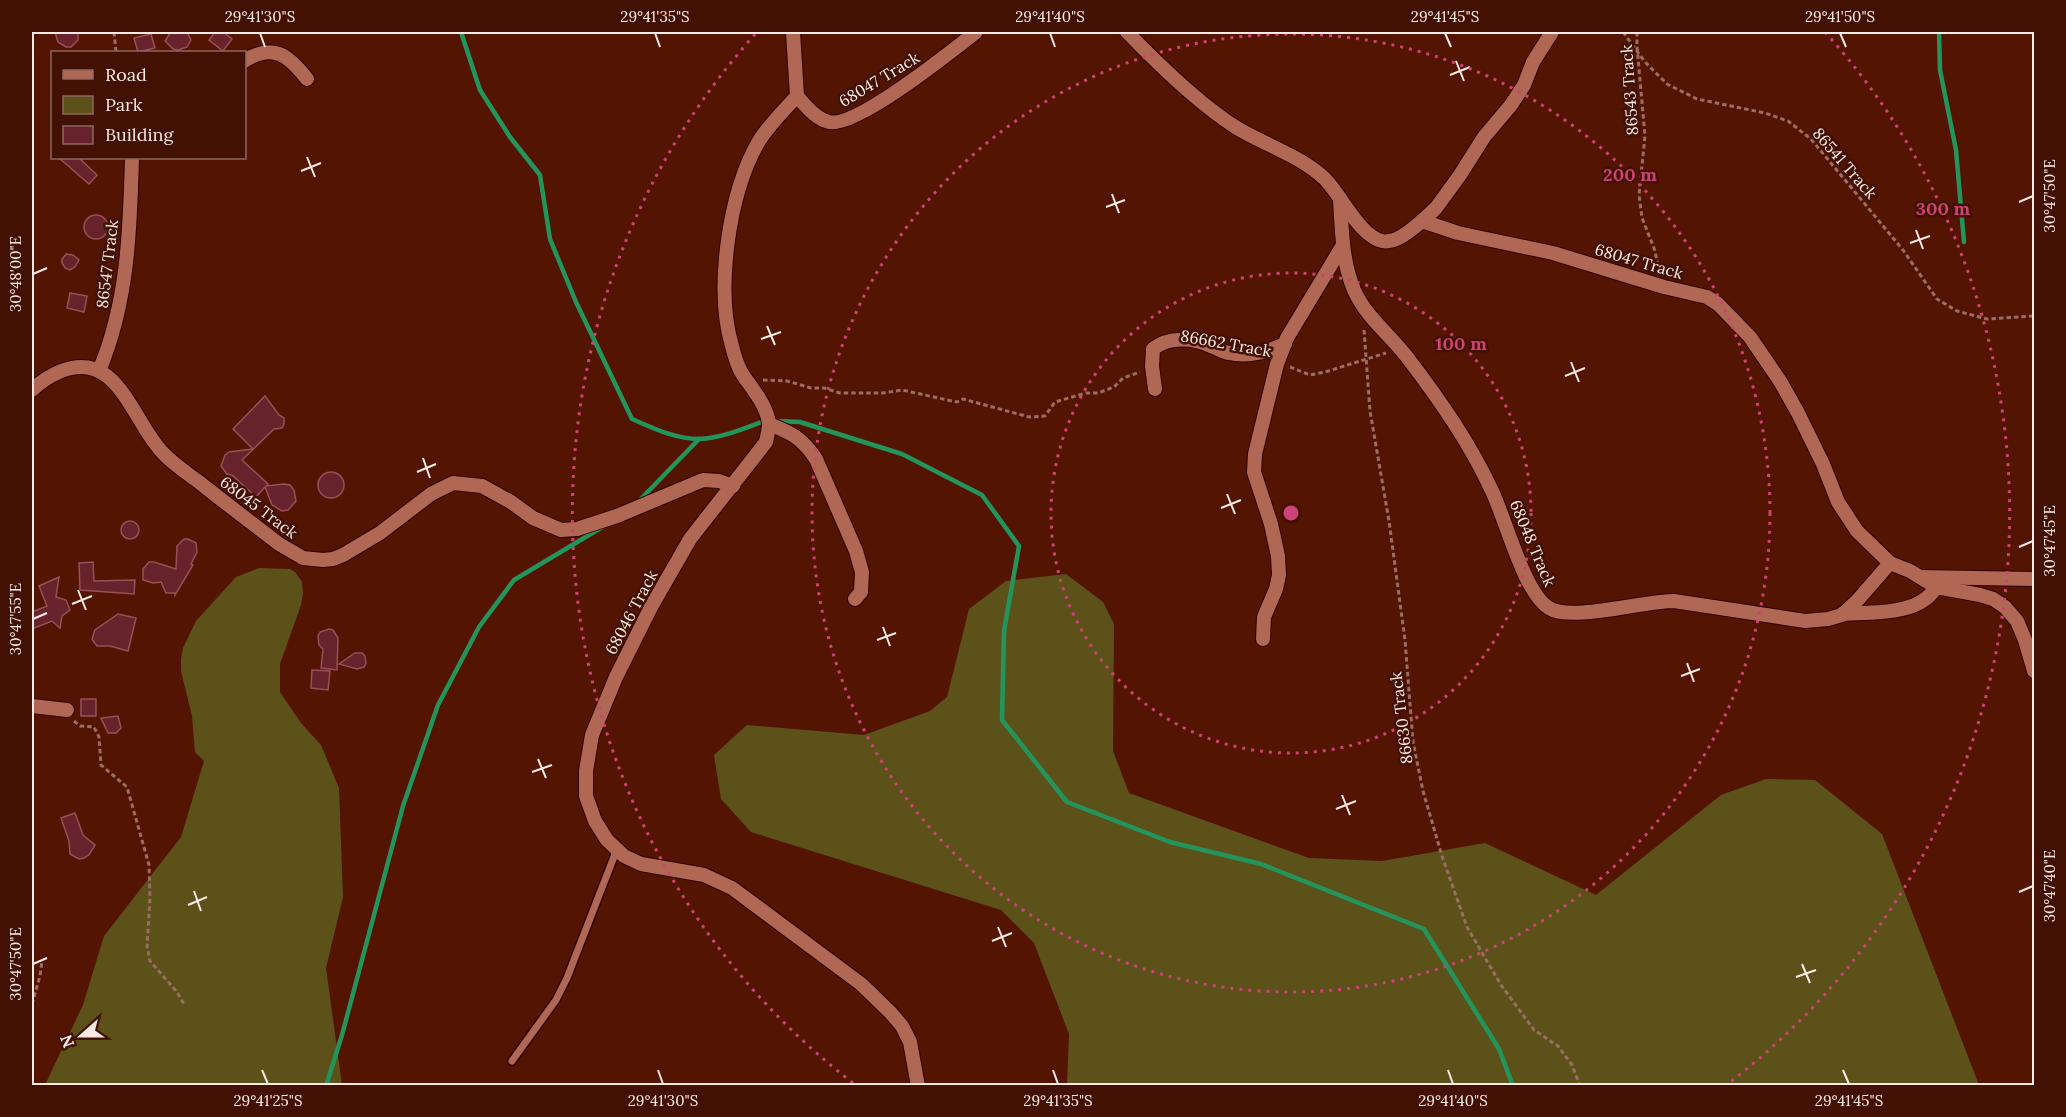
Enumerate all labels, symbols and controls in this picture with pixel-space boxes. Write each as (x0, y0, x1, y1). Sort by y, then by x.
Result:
text: 29°41'30"S (225, 7, 295, 26)
text: 29°41'35"S (620, 7, 690, 26)
text: 29°41'40"S (1015, 7, 1085, 26)
text: 29°41'45"S (1411, 7, 1479, 26)
text: 29°41'50"S (1805, 7, 1875, 26)
street label: 86543 Track (1616, 44, 1642, 136)
street label: 68047 Track (835, 47, 923, 111)
legend (51, 51, 246, 159)
text: Road (105, 63, 147, 86)
text: Park (105, 93, 143, 116)
text: Building (105, 123, 175, 146)
street label: 86541 Track (1809, 123, 1882, 203)
text: 30°47'50"E (2040, 159, 2059, 233)
text: 200 m (1603, 163, 1657, 186)
text: 300 m (1916, 197, 1971, 220)
street label: 86547 Track (92, 218, 122, 310)
text: 30°48'00"E (6, 236, 25, 312)
street label: 68047 Track (1593, 239, 1686, 283)
street label: 86662 Track (1179, 325, 1273, 361)
text: 100 m (1435, 332, 1487, 355)
street label: 68045 Track (216, 471, 302, 543)
street label: 68048 Track (1506, 497, 1560, 590)
centre of rings (1281, 503, 1301, 523)
text: 30°47'45"E (2040, 505, 2059, 577)
street label: 68046 Track (600, 566, 662, 658)
text: 30°47'55"E (6, 583, 25, 655)
street label: 86630 Track (1385, 670, 1417, 765)
text: 30°47'40"E (2040, 850, 2059, 922)
text: 30°47'50"E (6, 927, 25, 1001)
north arrow (51, 1006, 111, 1066)
text: N (55, 1032, 79, 1051)
text: 29°41'25"S (234, 1091, 302, 1110)
text: 29°41'30"S (628, 1091, 698, 1110)
text: 29°41'35"S (1023, 1091, 1093, 1110)
text: 29°41'40"S (1418, 1091, 1488, 1110)
text: 29°41'45"S (1815, 1091, 1883, 1110)

